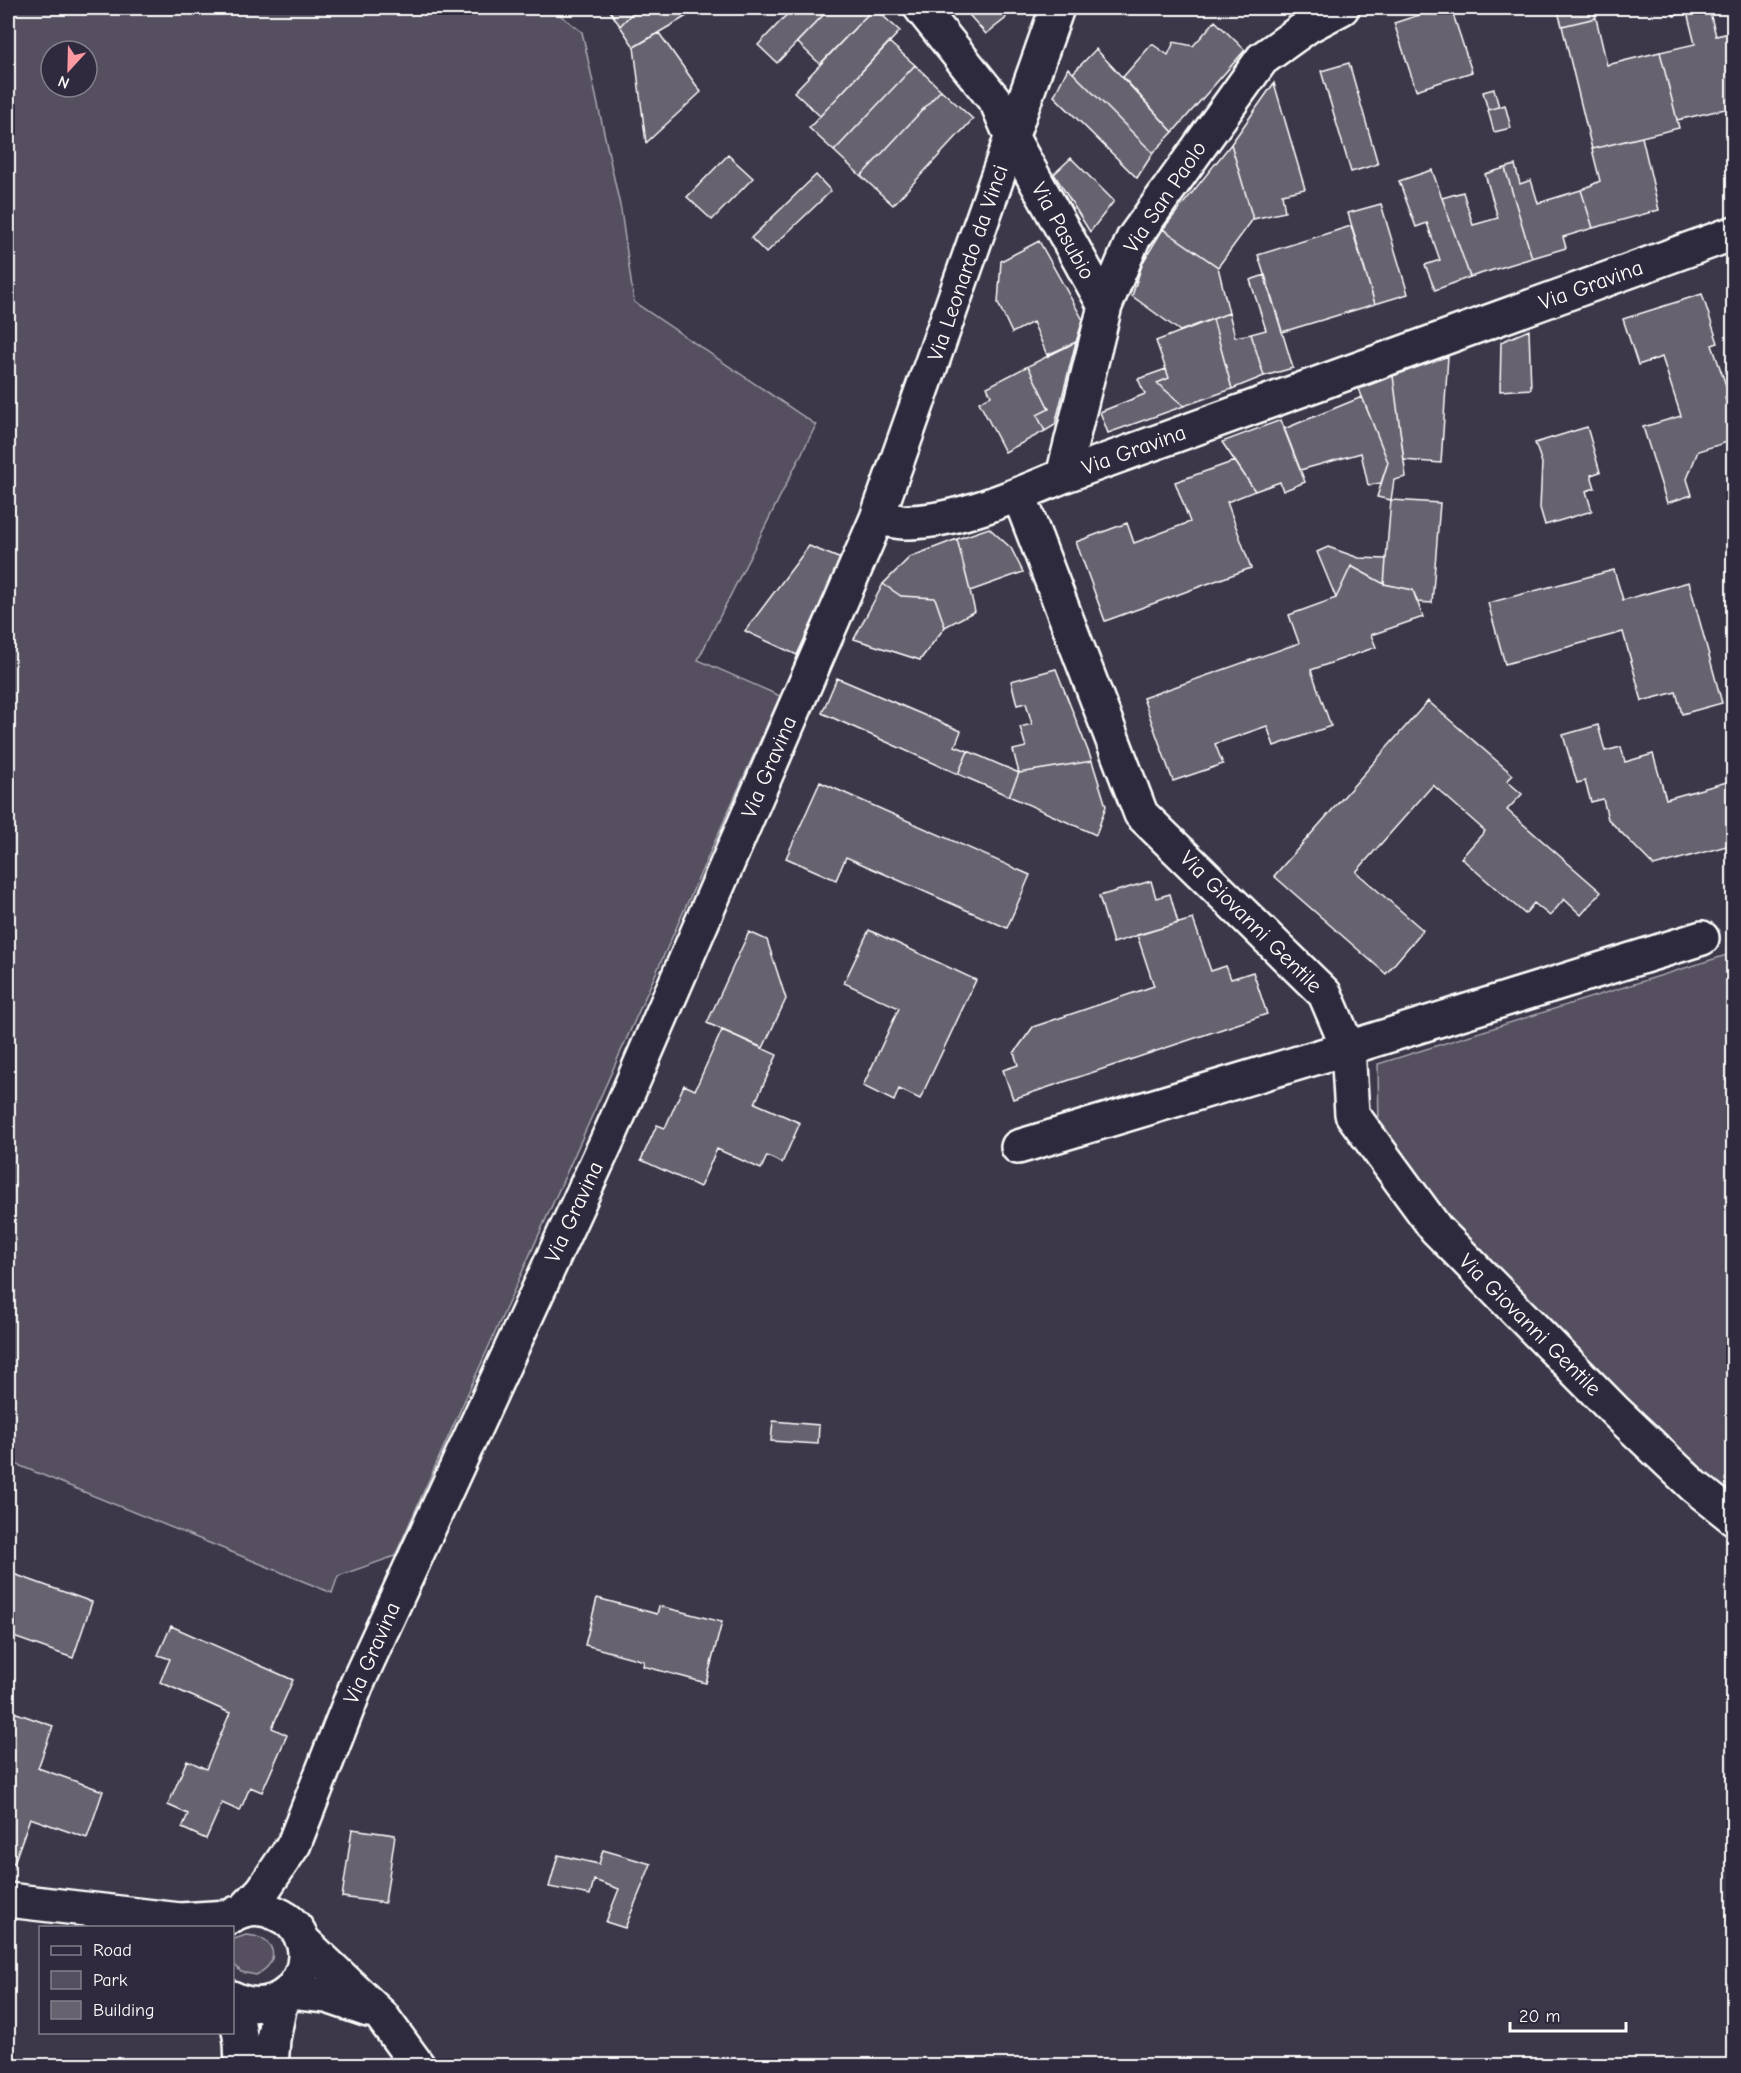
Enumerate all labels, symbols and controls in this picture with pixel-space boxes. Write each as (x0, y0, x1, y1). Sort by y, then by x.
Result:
north arrow (39, 39, 99, 99)
text: N (56, 72, 72, 92)
street label: Via San Paolo (1118, 136, 1212, 258)
street label: Via Leonardo da Vinci (922, 161, 1014, 365)
street label: Via Pasubio (1026, 178, 1100, 284)
street label: Via Gravina (1536, 254, 1646, 316)
street label: Via Gravina (1079, 419, 1189, 481)
street label: Via Gravina (736, 712, 802, 822)
street label: Via Giovanni Gentile (1174, 845, 1328, 999)
street label: Via Gravina (539, 1157, 609, 1267)
street label: Via Giovanni Gentile (1453, 1248, 1607, 1402)
street label: Via Gravina (338, 1598, 406, 1708)
legend (39, 1926, 234, 2034)
text: Road (93, 1940, 132, 1961)
text: Park (93, 1970, 128, 1991)
scale bar (1510, 1995, 1626, 2033)
text: Building (93, 2000, 155, 2021)
text: 20 m (1519, 2006, 1560, 2027)

